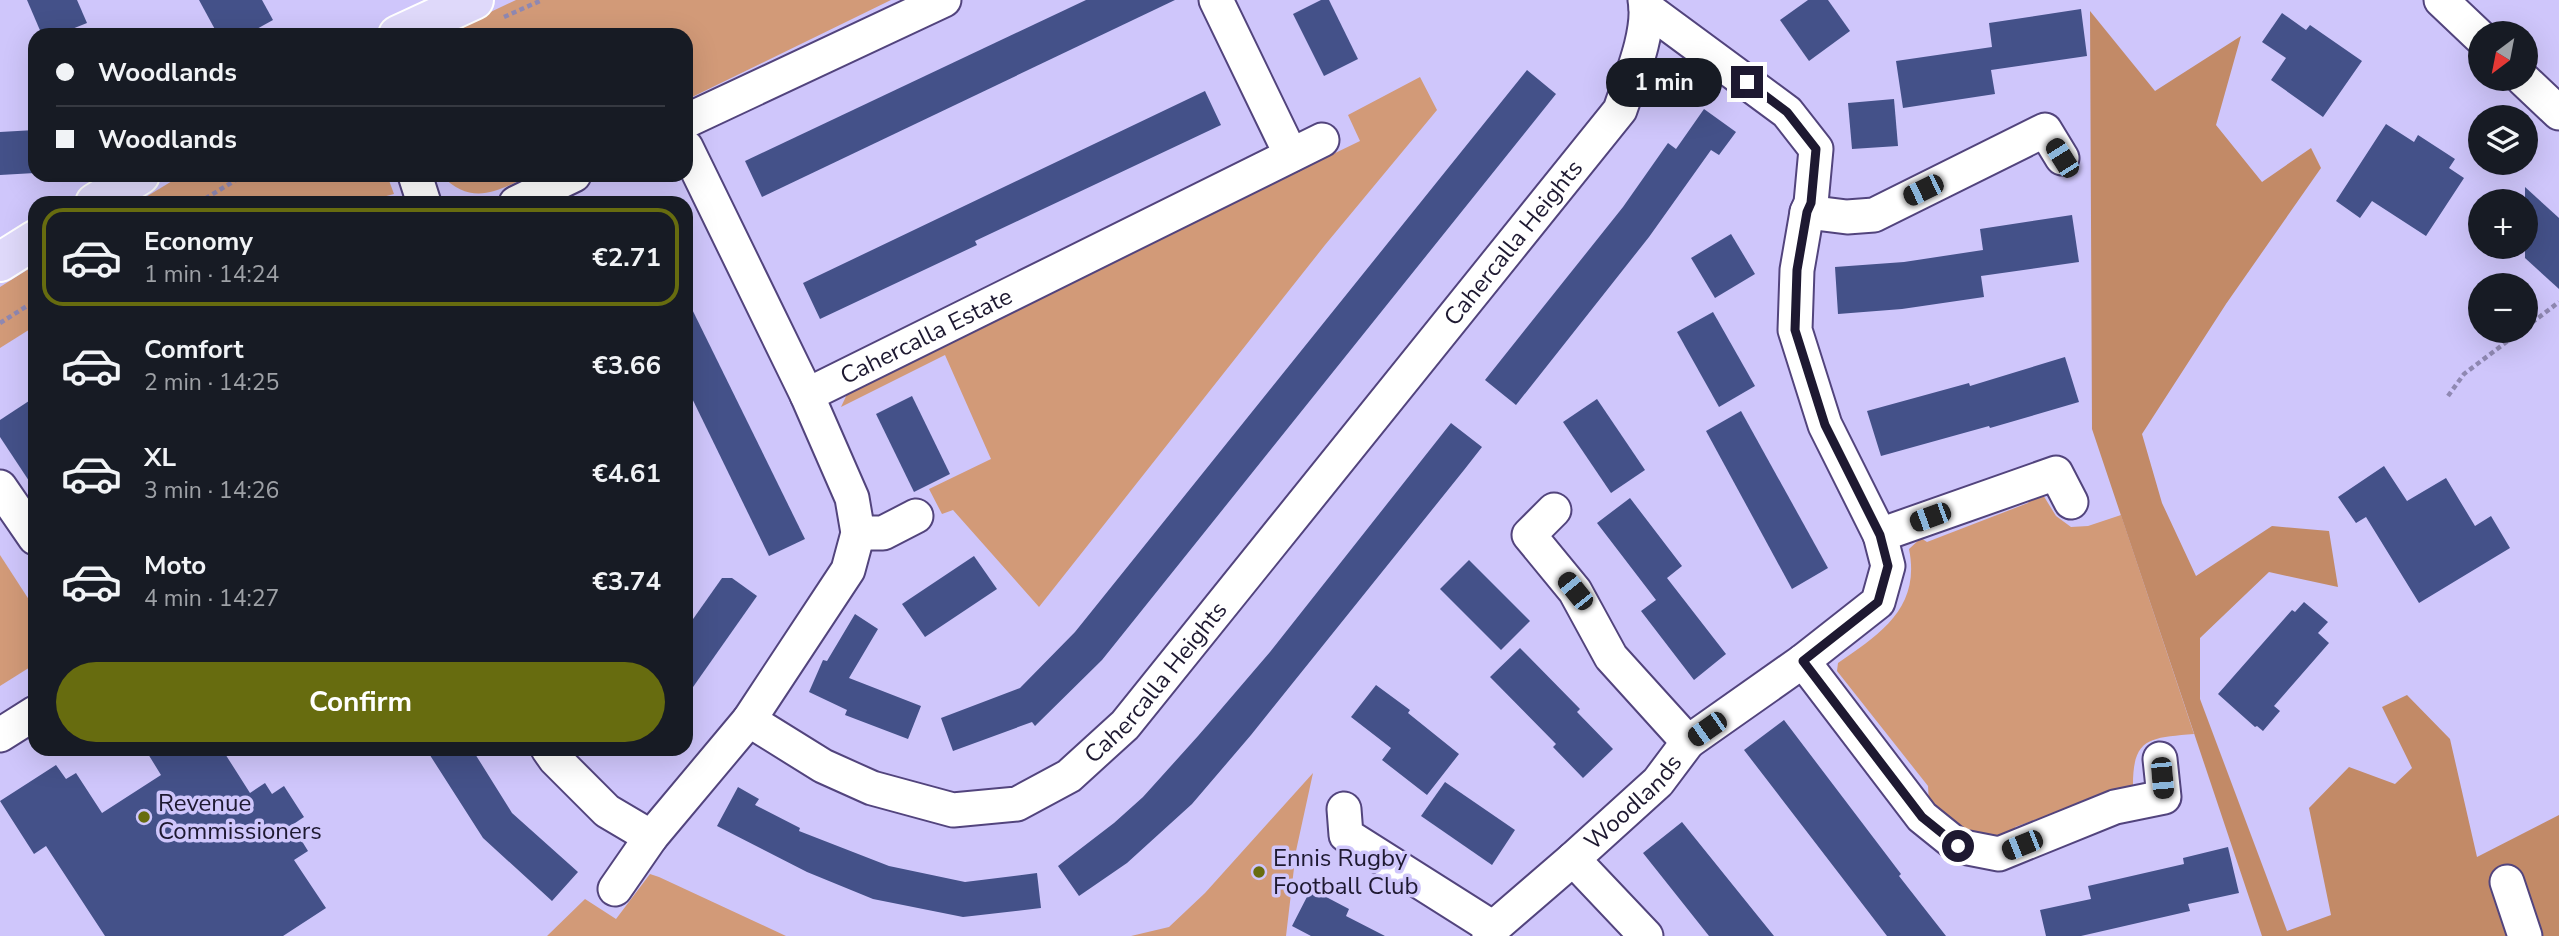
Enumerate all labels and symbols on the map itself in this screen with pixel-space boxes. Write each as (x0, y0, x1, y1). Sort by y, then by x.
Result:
north arrow (2468, 21, 2538, 91)
callout: 1 min (1607, 57, 1722, 106)
route end (1731, 66, 1763, 98)
car (2042, 135, 2083, 181)
street label: Cahercalla Heights (1437, 153, 1590, 332)
car (1900, 171, 1947, 209)
street label: Cahercalla Estate (835, 280, 1017, 392)
car (1907, 500, 1954, 534)
car (1554, 568, 1597, 614)
street label: Cahercalla Heights (1077, 595, 1234, 771)
car (1684, 708, 1731, 750)
street label: Woodlands (1577, 748, 1689, 857)
car (2150, 756, 2175, 800)
place label: Revenue Commissioners (158, 787, 322, 847)
marker: Revenue Commissioners (136, 809, 152, 825)
car (1999, 827, 2046, 863)
route start (1942, 830, 1974, 862)
place label: Ennis Rugby Football Club (1273, 842, 1418, 902)
marker: Ennis Rugby Football Club (1251, 864, 1267, 880)

